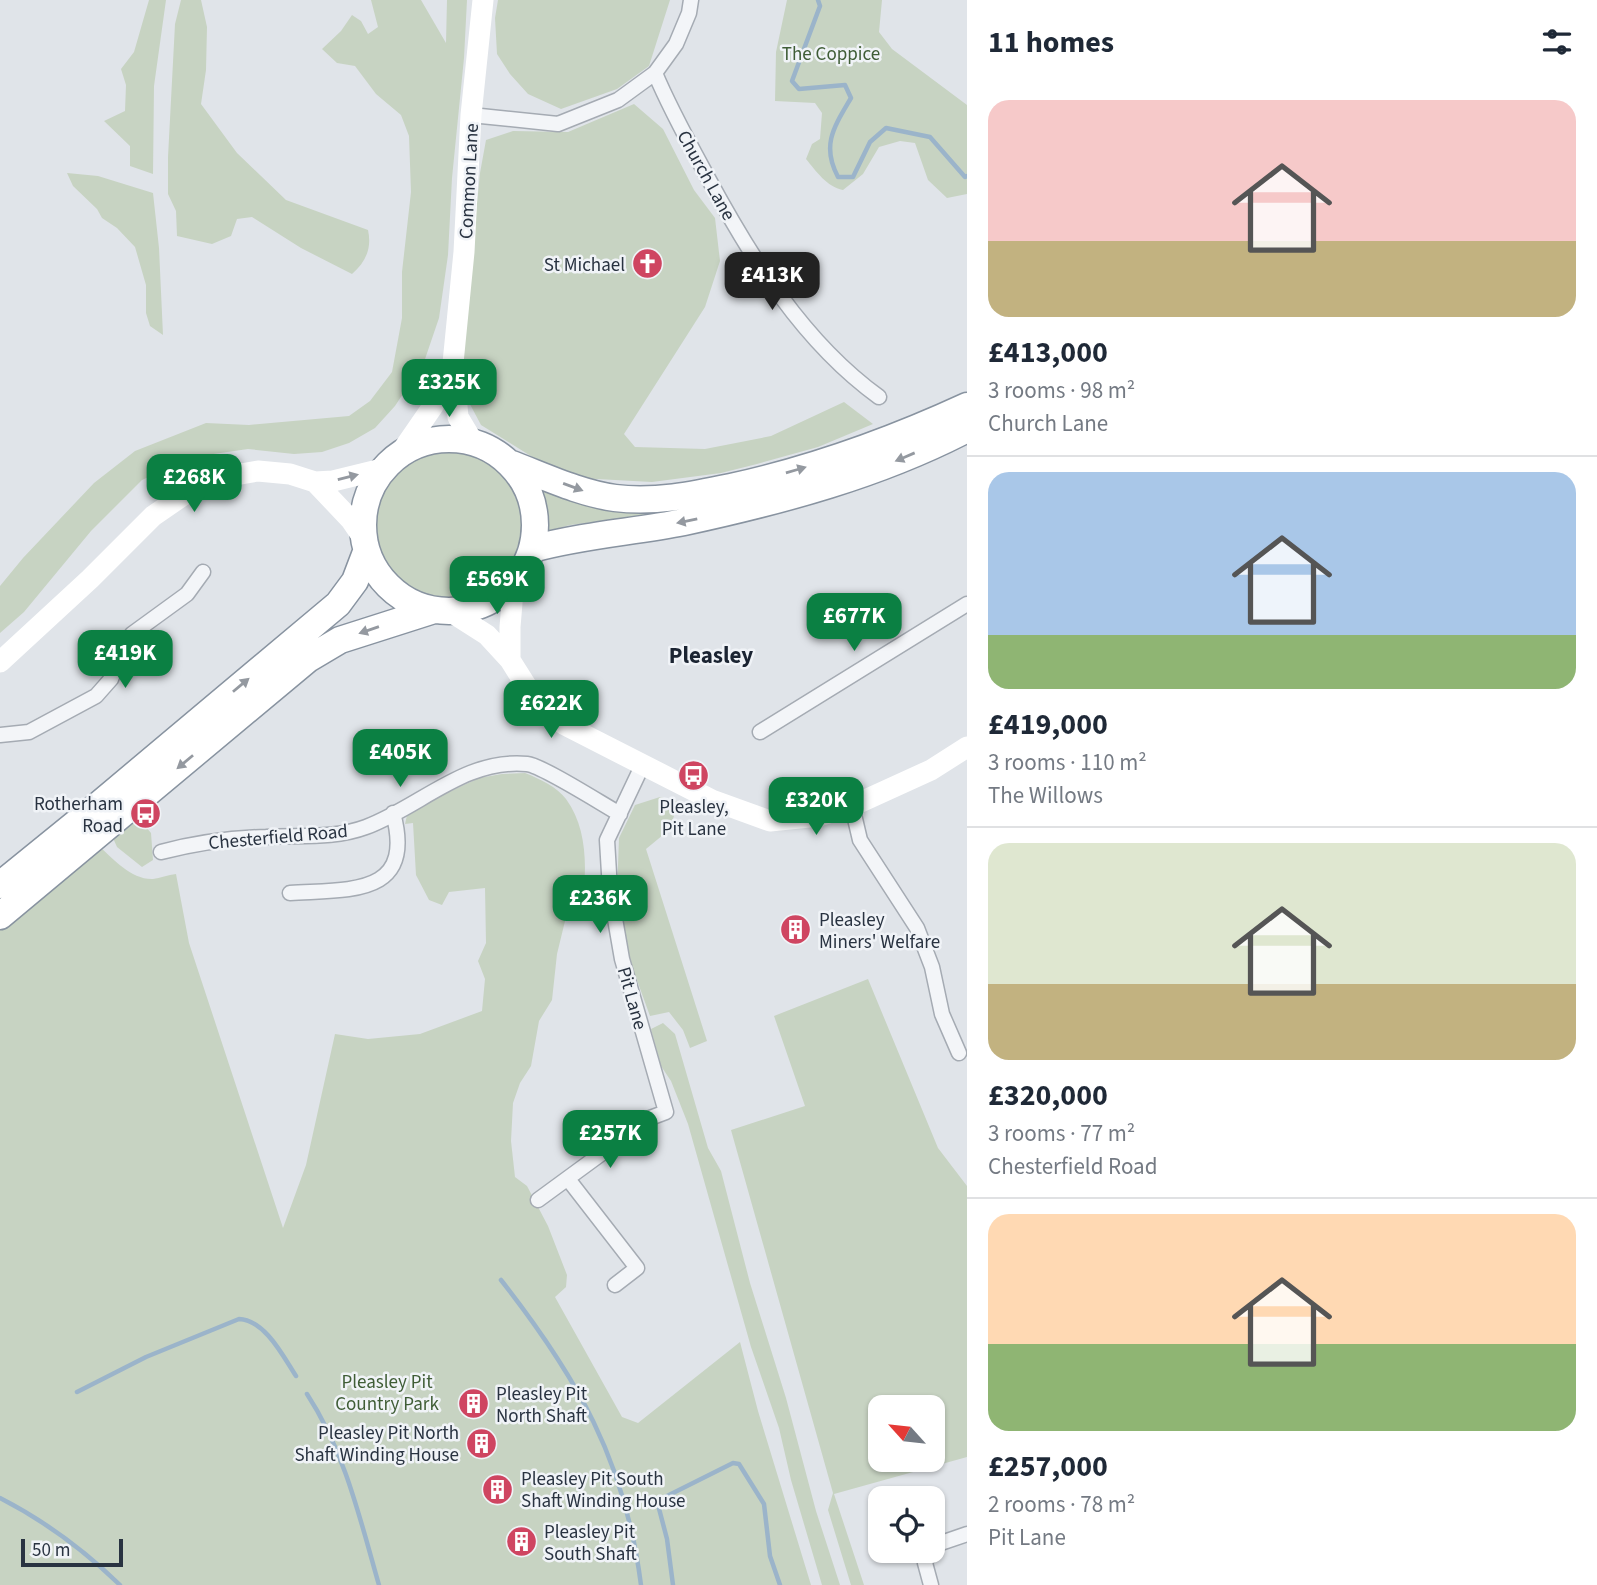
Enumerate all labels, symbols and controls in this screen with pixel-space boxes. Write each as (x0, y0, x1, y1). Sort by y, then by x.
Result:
text: 11 homes (988, 21, 1114, 64)
icon: filters (1538, 23, 1576, 61)
park label: The Coppice (782, 41, 880, 68)
street label: Common Lane (453, 123, 486, 240)
street label: Church Lane (670, 126, 742, 226)
icon: home (1219, 145, 1345, 271)
church icon: St Michael (631, 247, 665, 281)
place label: St Michael (544, 252, 625, 279)
pin: £413K (723, 252, 821, 312)
text: £413K (741, 258, 803, 291)
text: £413,000 (988, 331, 1108, 374)
pin: £325K (400, 360, 498, 419)
text: £325K (418, 365, 480, 398)
text: 3 rooms · 98 m² (988, 374, 1135, 407)
text: Church Lane (988, 407, 1108, 440)
one-way arrow (894, 451, 915, 462)
pin: £268K (145, 454, 243, 514)
text: £268K (163, 460, 225, 493)
one-way arrow (786, 464, 807, 474)
one-way arrow (338, 472, 360, 483)
one-way arrow (563, 481, 584, 492)
one-way arrow (676, 515, 698, 526)
icon: home (1219, 517, 1345, 643)
pin: £569K (448, 556, 546, 616)
text: £569K (466, 562, 528, 595)
pin: £677K (805, 594, 903, 653)
text: £677K (823, 599, 885, 632)
one-way arrow (358, 625, 379, 636)
pin: £419K (76, 630, 174, 690)
text: £419K (94, 636, 156, 669)
district label: Pleasley (669, 639, 753, 672)
one-way arrow (232, 677, 250, 693)
pin: £622K (502, 680, 600, 740)
text: £622K (520, 686, 582, 719)
text: £419,000 (988, 703, 1108, 746)
pin: £405K (351, 730, 449, 789)
text: £405K (369, 735, 431, 768)
text: 3 rooms · 110 m² (988, 746, 1147, 779)
one-way arrow (177, 754, 194, 769)
bus stop icon: Pleasley, Pit Lane (677, 758, 711, 792)
pin: £320K (767, 778, 865, 837)
text: The Willows (988, 779, 1103, 812)
text: £320K (785, 783, 847, 816)
place label: Rotherham Road (34, 791, 123, 840)
place label: Pleasley, Pit Lane (659, 794, 729, 843)
bus stop icon: Rotherham Road (129, 797, 163, 831)
street label: Chesterfield Road (207, 818, 349, 857)
pin: £236K (551, 876, 649, 935)
text: £236K (569, 881, 631, 914)
icon: home (1219, 888, 1345, 1014)
place label: Pleasley Miners' Welfare (819, 907, 940, 956)
building icon: Pleasley Miners' Welfare (779, 913, 813, 947)
street label: Pit Lane (610, 964, 653, 1033)
text: £320,000 (988, 1074, 1108, 1117)
pin: £257K (561, 1110, 659, 1170)
text: £257K (579, 1116, 641, 1149)
text: 3 rooms · 77 m² (988, 1117, 1135, 1150)
text: Chesterfield Road (988, 1150, 1157, 1183)
icon: home (1219, 1259, 1345, 1385)
park label: Pleasley Pit Country Park (335, 1369, 439, 1418)
place label: Pleasley Pit North Shaft (496, 1381, 588, 1430)
building icon: Pleasley Pit North Shaft (456, 1387, 490, 1421)
north arrow (868, 1395, 945, 1472)
map controls (868, 1395, 945, 1563)
place label: Pleasley Pit North Shaft Winding House (294, 1420, 459, 1469)
building icon: Pleasley Pit North Shaft Winding House (465, 1426, 499, 1460)
text: £257,000 (988, 1445, 1108, 1488)
place label: Pleasley Pit South Shaft Winding House (521, 1466, 686, 1515)
building icon: Pleasley Pit South Shaft Winding House (481, 1472, 515, 1506)
button: locate (868, 1486, 945, 1563)
text: 2 rooms · 78 m² (988, 1488, 1135, 1521)
place label: Pleasley Pit South Shaft (544, 1519, 637, 1568)
text: Pit Lane (988, 1521, 1066, 1554)
building icon: Pleasley Pit South Shaft (504, 1525, 538, 1559)
scale bar (21, 1536, 122, 1568)
text: 50 m (32, 1537, 70, 1564)

